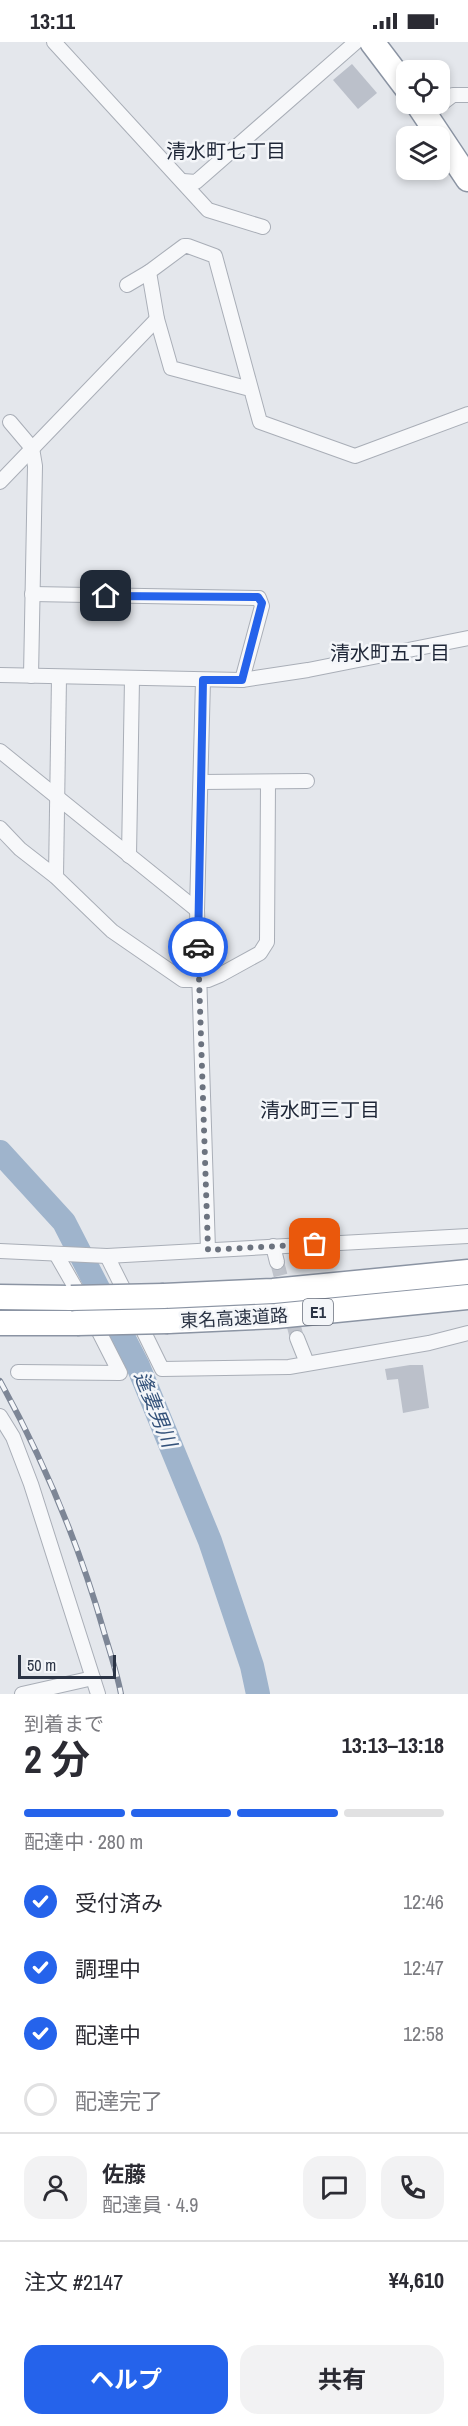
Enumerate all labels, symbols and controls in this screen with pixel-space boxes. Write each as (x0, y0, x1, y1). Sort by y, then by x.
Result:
text: 13:11 (30, 6, 75, 36)
map controls (396, 60, 450, 180)
button: locate (396, 60, 450, 114)
button: layers (396, 126, 450, 180)
district label: 清水町七丁目 (166, 137, 286, 164)
pin (80, 570, 131, 621)
icon: home (89, 579, 122, 612)
district label: 清水町五丁目 (330, 639, 450, 666)
courier (168, 917, 228, 977)
icon: car (182, 931, 215, 964)
district label: 清水町三丁目 (260, 1096, 380, 1123)
pin (289, 1218, 340, 1269)
icon: bag (298, 1227, 331, 1260)
road number: E1 (303, 1299, 333, 1325)
street label: 東名高速道路 (179, 1303, 289, 1333)
water label: 逢妻男川 (128, 1367, 184, 1453)
scale bar (18, 1652, 116, 1680)
text: 50 m (27, 1654, 56, 1676)
text: 到着まで (24, 1710, 104, 1737)
text: 13:13–13:18 (342, 1730, 444, 1760)
text: 2 分 (24, 1733, 90, 1785)
text: 配達中 · 280 m (24, 1828, 143, 1855)
icon: check (24, 1885, 57, 1918)
text: 受付済み (75, 1888, 163, 1918)
text: 12:46 (403, 1888, 444, 1915)
icon: check (24, 1951, 57, 1984)
text: 調理中 (75, 1954, 141, 1984)
text: 12:47 (403, 1954, 444, 1981)
icon: check (24, 2017, 57, 2050)
text: 配達中 (75, 2020, 141, 2050)
text: 12:58 (403, 2020, 444, 2047)
text: 配達完了 (75, 2086, 163, 2116)
button: person (24, 2156, 87, 2219)
button: chat (303, 2156, 366, 2219)
button: phone (381, 2156, 444, 2219)
text: 佐藤 (102, 2159, 146, 2189)
text: 配達員 · 4.9 (102, 2191, 198, 2218)
text: ¥4,610 (389, 2265, 444, 2295)
text: 注文 #2147 (24, 2267, 123, 2297)
button: ヘルプ (24, 2345, 228, 2414)
button: 共有 (240, 2345, 444, 2414)

